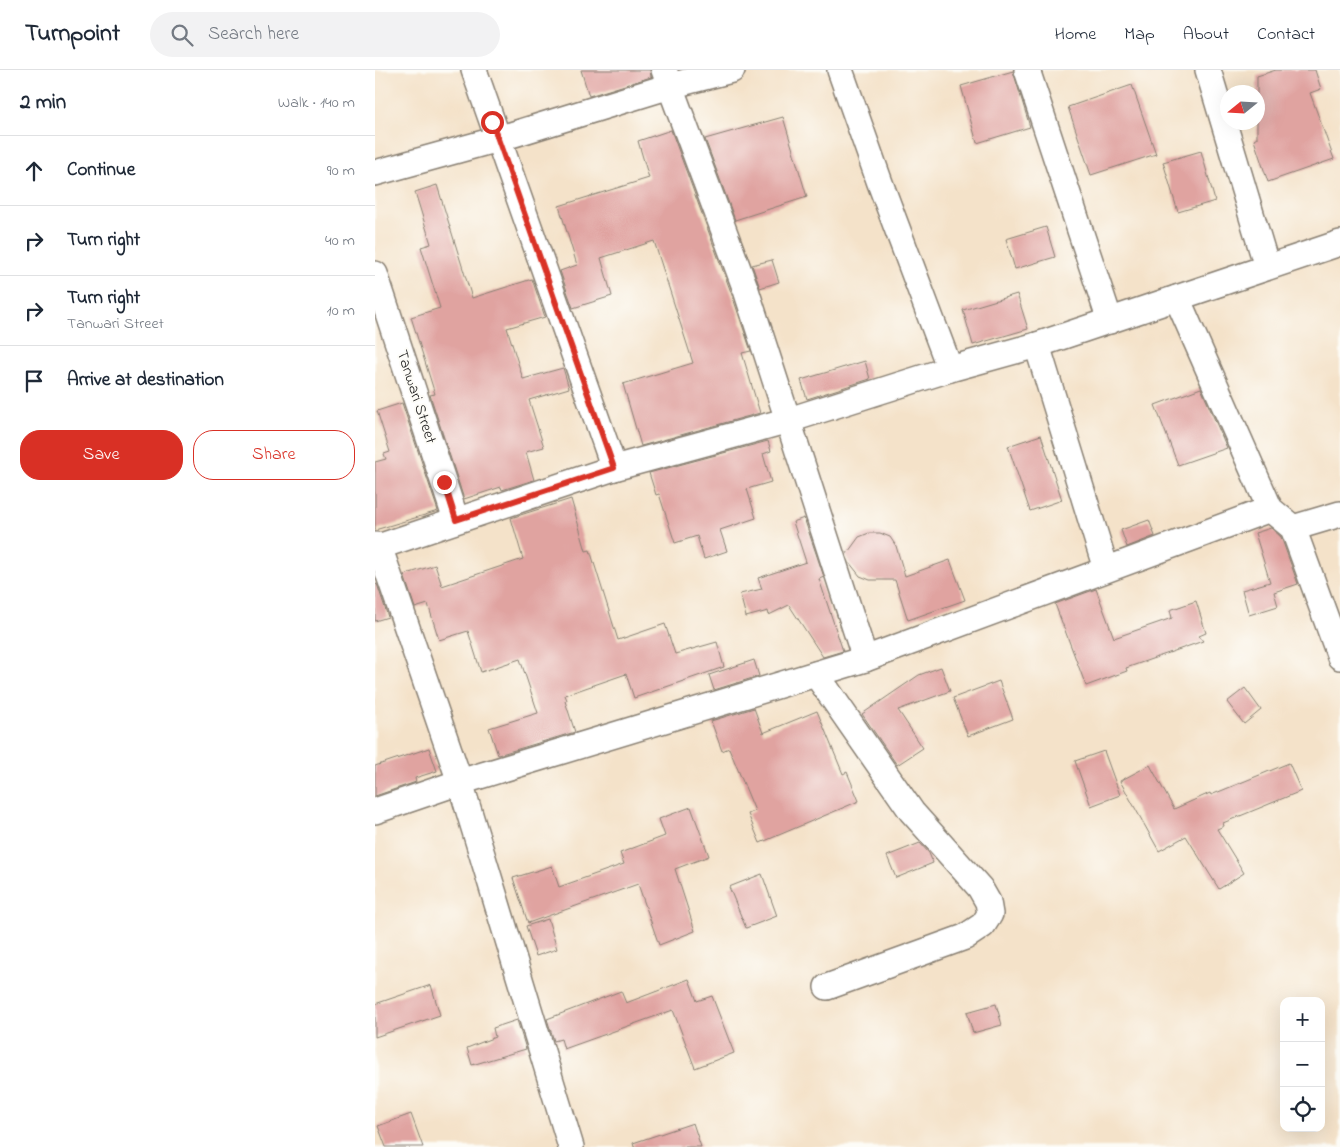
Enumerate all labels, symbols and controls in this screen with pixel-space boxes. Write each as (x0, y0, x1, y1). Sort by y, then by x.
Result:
search box (150, 12, 500, 57)
text: Turnpoint (25, 17, 120, 52)
icon: search (168, 21, 196, 49)
text: Search here (208, 21, 299, 48)
text: Home (1055, 22, 1096, 48)
text: Map (1124, 22, 1155, 48)
text: About (1183, 22, 1229, 48)
text: Contact (1257, 22, 1315, 48)
north arrow (1220, 85, 1265, 130)
text: 2 min (20, 88, 66, 118)
text: Walk · 140 m (278, 91, 355, 115)
route start (481, 111, 504, 134)
icon: ahead (20, 157, 48, 185)
text: Continue (67, 157, 135, 184)
text: 90 m (327, 159, 355, 183)
icon: right (20, 227, 48, 255)
text: Turn right (67, 227, 140, 254)
text: 40 m (325, 229, 355, 253)
text: Turn right (67, 285, 140, 312)
icon: right (20, 297, 48, 325)
text: 10 m (327, 299, 355, 323)
text: Tanwari Street (67, 312, 164, 336)
street label: Tanwari Street (390, 347, 443, 447)
icon: arrive (20, 367, 48, 395)
text: Arrive at destination (67, 367, 224, 394)
button: Save (20, 430, 183, 480)
button: Share (193, 430, 355, 480)
route end (433, 471, 456, 494)
map controls (1280, 997, 1325, 1132)
button: + (1280, 997, 1325, 1042)
button: − (1280, 1042, 1325, 1087)
button: locate (1280, 1087, 1325, 1132)

